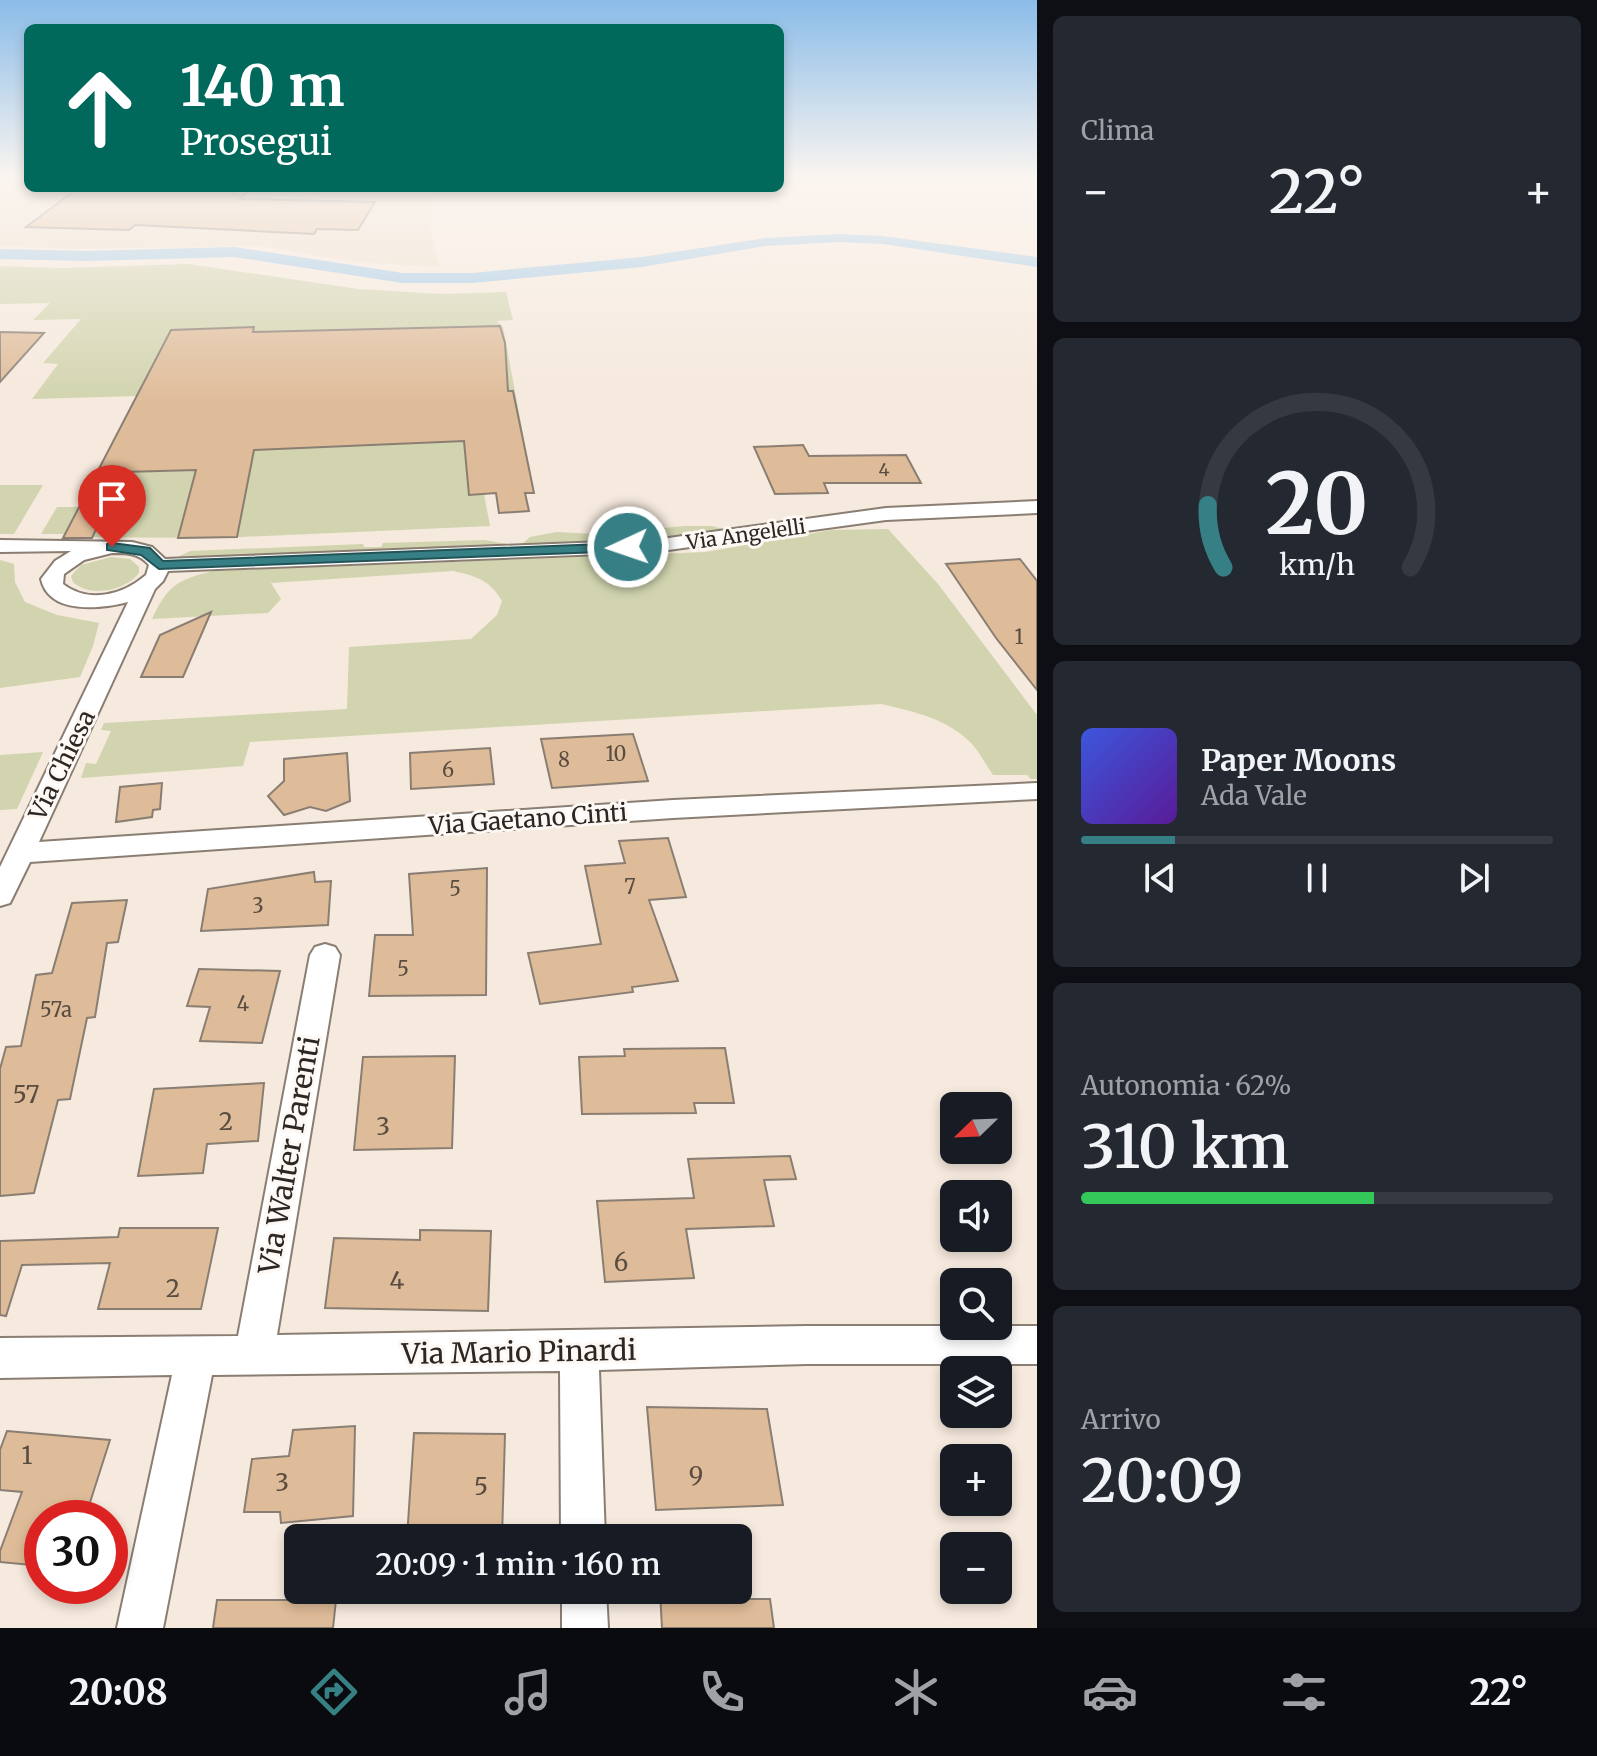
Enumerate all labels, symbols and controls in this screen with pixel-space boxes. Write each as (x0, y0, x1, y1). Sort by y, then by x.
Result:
text: 140 m (180, 51, 345, 121)
icon: ahead (48, 56, 152, 160)
text: Clima (1081, 114, 1154, 147)
text: Prosegui (180, 120, 332, 165)
text: 22° (1269, 154, 1365, 229)
text: − (1081, 164, 1110, 219)
text: + (1524, 164, 1553, 219)
text: 20 (1266, 451, 1368, 556)
house number: 4 (878, 458, 890, 481)
pin (78, 465, 146, 547)
icon: arrive (90, 477, 134, 521)
position arrow (586, 505, 670, 589)
street label: Via Angelelli (684, 513, 807, 555)
text: km/h (1279, 547, 1355, 583)
house number: 1 (1014, 624, 1024, 649)
street label: Via Chiesa (22, 705, 102, 826)
house number: 10 (605, 741, 627, 766)
text: Paper Moons (1201, 741, 1396, 779)
house number: 8 (558, 747, 570, 772)
house number: 6 (442, 757, 454, 782)
text: Ada Vale (1201, 779, 1307, 812)
street label: Via Gaetano Cinti (427, 797, 629, 841)
icon: previous (1138, 856, 1182, 900)
icon: pause (1295, 856, 1339, 900)
icon: next (1452, 856, 1496, 900)
house number: 7 (624, 874, 636, 899)
house number: 5 (449, 876, 461, 901)
house number: 3 (252, 893, 264, 918)
house number: 5 (397, 956, 409, 981)
house number: 4 (237, 991, 249, 1016)
house number: 57a (40, 997, 72, 1022)
street label: Via Walter Parenti (250, 1033, 328, 1278)
text: Autonomia · 62% (1081, 1069, 1292, 1102)
house number: 57 (13, 1079, 39, 1110)
north arrow (940, 1092, 1012, 1164)
map controls (940, 1092, 1012, 1604)
house number: 2 (219, 1106, 233, 1137)
text: 310 km (1081, 1109, 1289, 1184)
house number: 3 (376, 1111, 390, 1142)
button: sound (940, 1180, 1012, 1252)
house number: 6 (614, 1247, 628, 1278)
house number: 4 (390, 1265, 405, 1296)
button: search (940, 1268, 1012, 1340)
house number: 2 (166, 1273, 180, 1304)
street label: Via Mario Pinardi (400, 1332, 637, 1372)
button: layers (940, 1356, 1012, 1428)
text: Arrivo (1081, 1403, 1161, 1436)
house number: 1 (22, 1440, 33, 1471)
text: 20:09 (1081, 1443, 1243, 1518)
button: + (940, 1444, 1012, 1516)
house number: 9 (689, 1460, 703, 1491)
house number: 3 (275, 1467, 289, 1498)
house number: 5 (474, 1471, 488, 1502)
speed limit sign: 30 (24, 1500, 128, 1604)
button: − (940, 1532, 1012, 1604)
text: 20:09 · 1 min · 160 m (375, 1545, 661, 1583)
icon: directions (306, 1664, 362, 1720)
icon: music (500, 1664, 556, 1720)
icon: phone (694, 1664, 750, 1720)
icon: climate (888, 1664, 944, 1720)
icon: car (1082, 1664, 1138, 1720)
icon: filters (1276, 1664, 1332, 1720)
text: 20:08 (69, 1670, 168, 1715)
text: 22° (1470, 1670, 1528, 1715)

